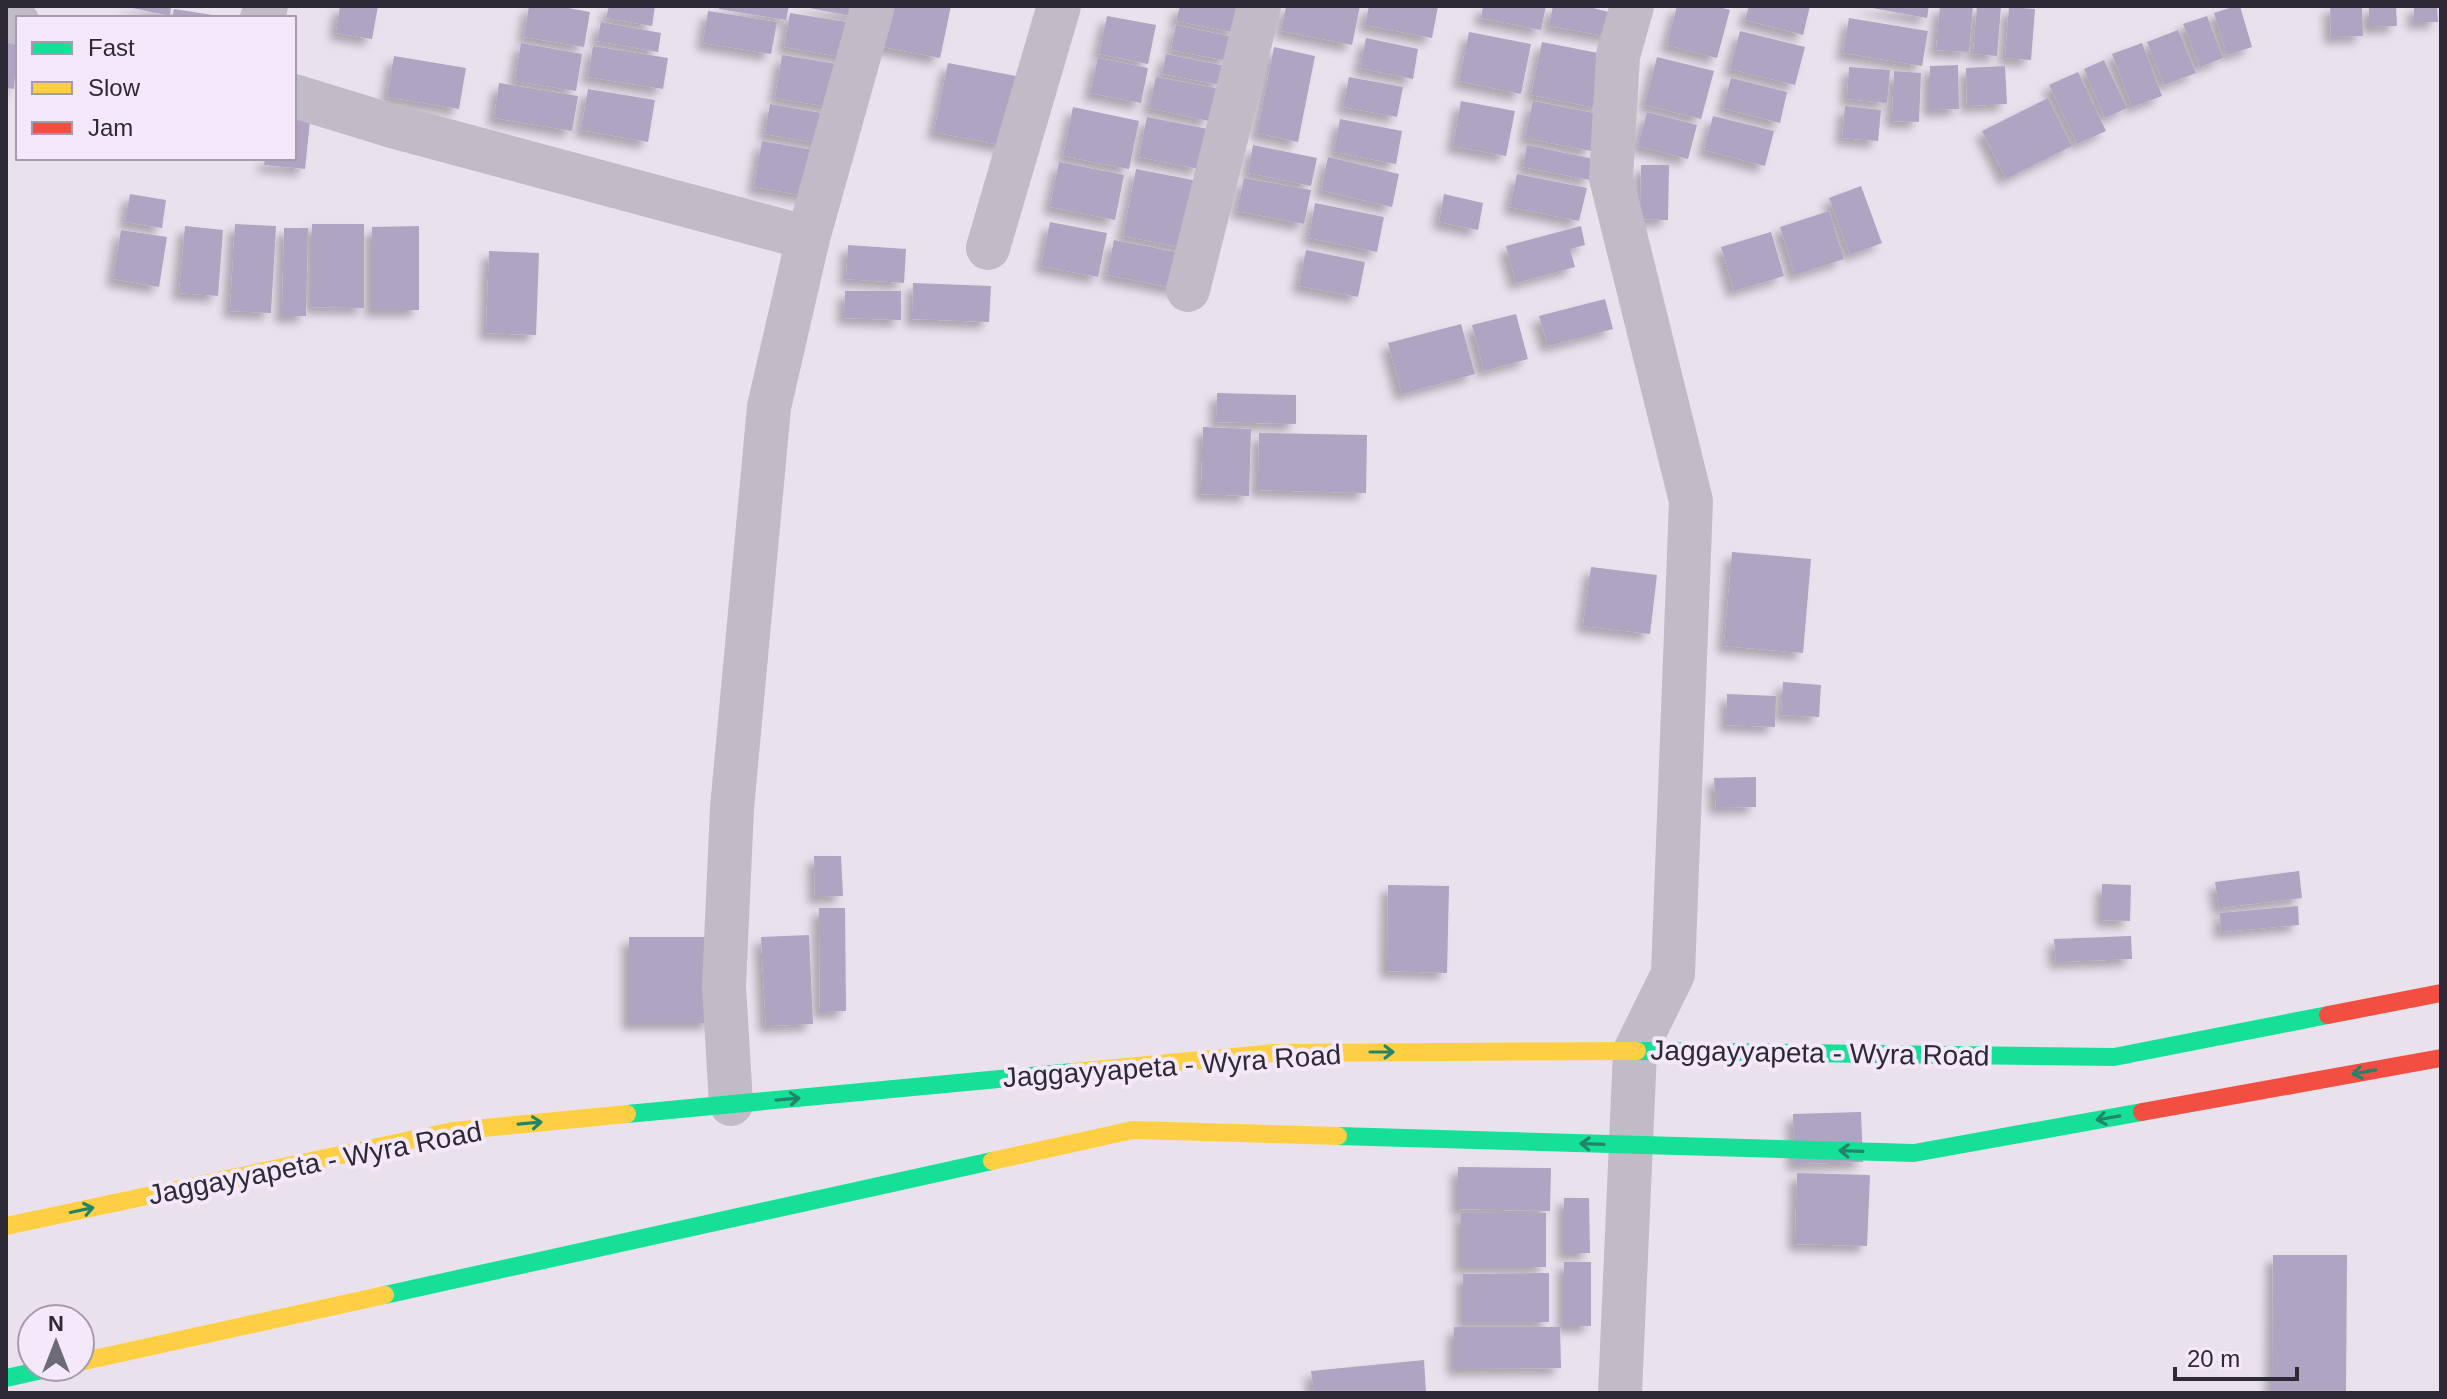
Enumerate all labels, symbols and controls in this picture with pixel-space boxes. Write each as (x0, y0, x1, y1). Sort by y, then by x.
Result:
legend (16, 16, 296, 160)
text: Fast (88, 34, 135, 61)
text: Slow (88, 74, 141, 101)
text: Jam (88, 114, 133, 141)
street label: Jaggayyapeta - Wyra Road (1650, 1035, 1990, 1071)
street label: Jaggayyapeta - Wyra Road (1002, 1039, 1342, 1093)
one-way arrow (1368, 1044, 1395, 1060)
one-way arrow (2352, 1066, 2377, 1081)
one-way arrow (774, 1091, 801, 1106)
one-way arrow (2096, 1112, 2122, 1127)
street label: Jaggayyapeta - Wyra Road (146, 1115, 484, 1211)
one-way arrow (516, 1116, 542, 1131)
one-way arrow (1579, 1136, 1606, 1151)
one-way arrow (1838, 1144, 1865, 1159)
one-way arrow (69, 1202, 95, 1217)
north arrow (16, 1303, 96, 1383)
text: N (48, 1311, 64, 1336)
scale bar (2175, 1331, 2297, 1381)
text: 20 m (2187, 1345, 2240, 1372)

